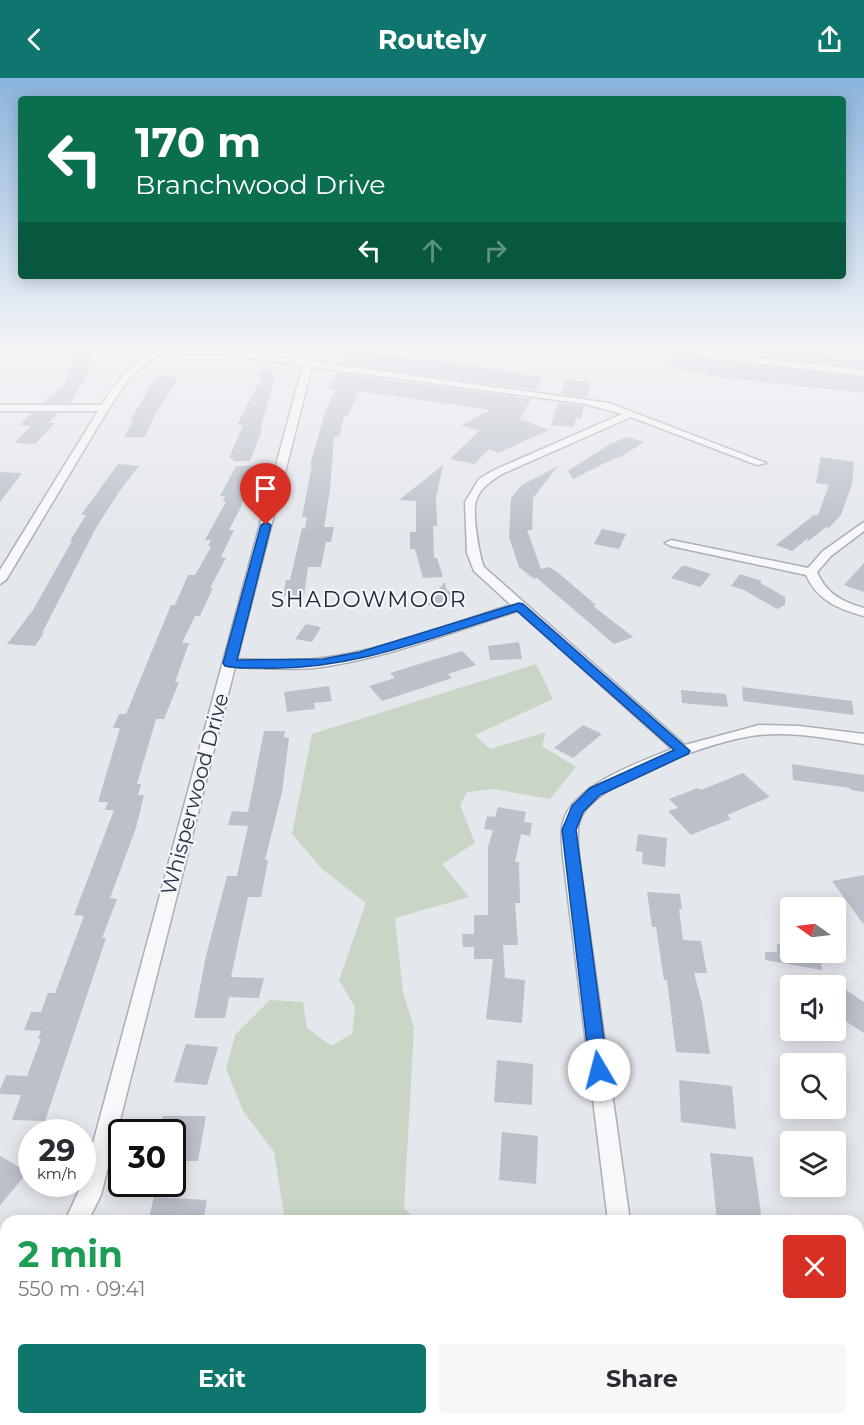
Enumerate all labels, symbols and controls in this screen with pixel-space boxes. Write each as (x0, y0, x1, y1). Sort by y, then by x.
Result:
icon: back (18, 23, 51, 56)
text: Routely (378, 23, 486, 56)
icon: share (813, 23, 846, 56)
text: 170 m (135, 116, 261, 168)
icon: left (36, 120, 114, 198)
text: Branchwood Drive (135, 168, 386, 201)
icon: left (353, 234, 386, 267)
icon: ahead (416, 234, 449, 267)
icon: right (479, 234, 512, 267)
pin (240, 463, 291, 525)
icon: arrive (249, 472, 282, 505)
district label: SHADOWMOOR (271, 586, 467, 613)
street label: Whisperwood Drive (156, 690, 234, 898)
north arrow (780, 897, 846, 963)
map controls (780, 897, 846, 1197)
button: sound (780, 975, 846, 1041)
position arrow (567, 1038, 631, 1102)
button: search (780, 1053, 846, 1119)
speed limit sign: 30 (108, 1119, 186, 1197)
button: layers (780, 1131, 846, 1197)
text: 29 (39, 1132, 75, 1169)
text: km/h (37, 1164, 77, 1183)
text: 2 min (18, 1232, 123, 1276)
button: close (783, 1235, 846, 1298)
text: 550 m · 09:41 (18, 1277, 145, 1301)
button: Exit (18, 1344, 426, 1413)
button: Share (438, 1344, 846, 1413)

